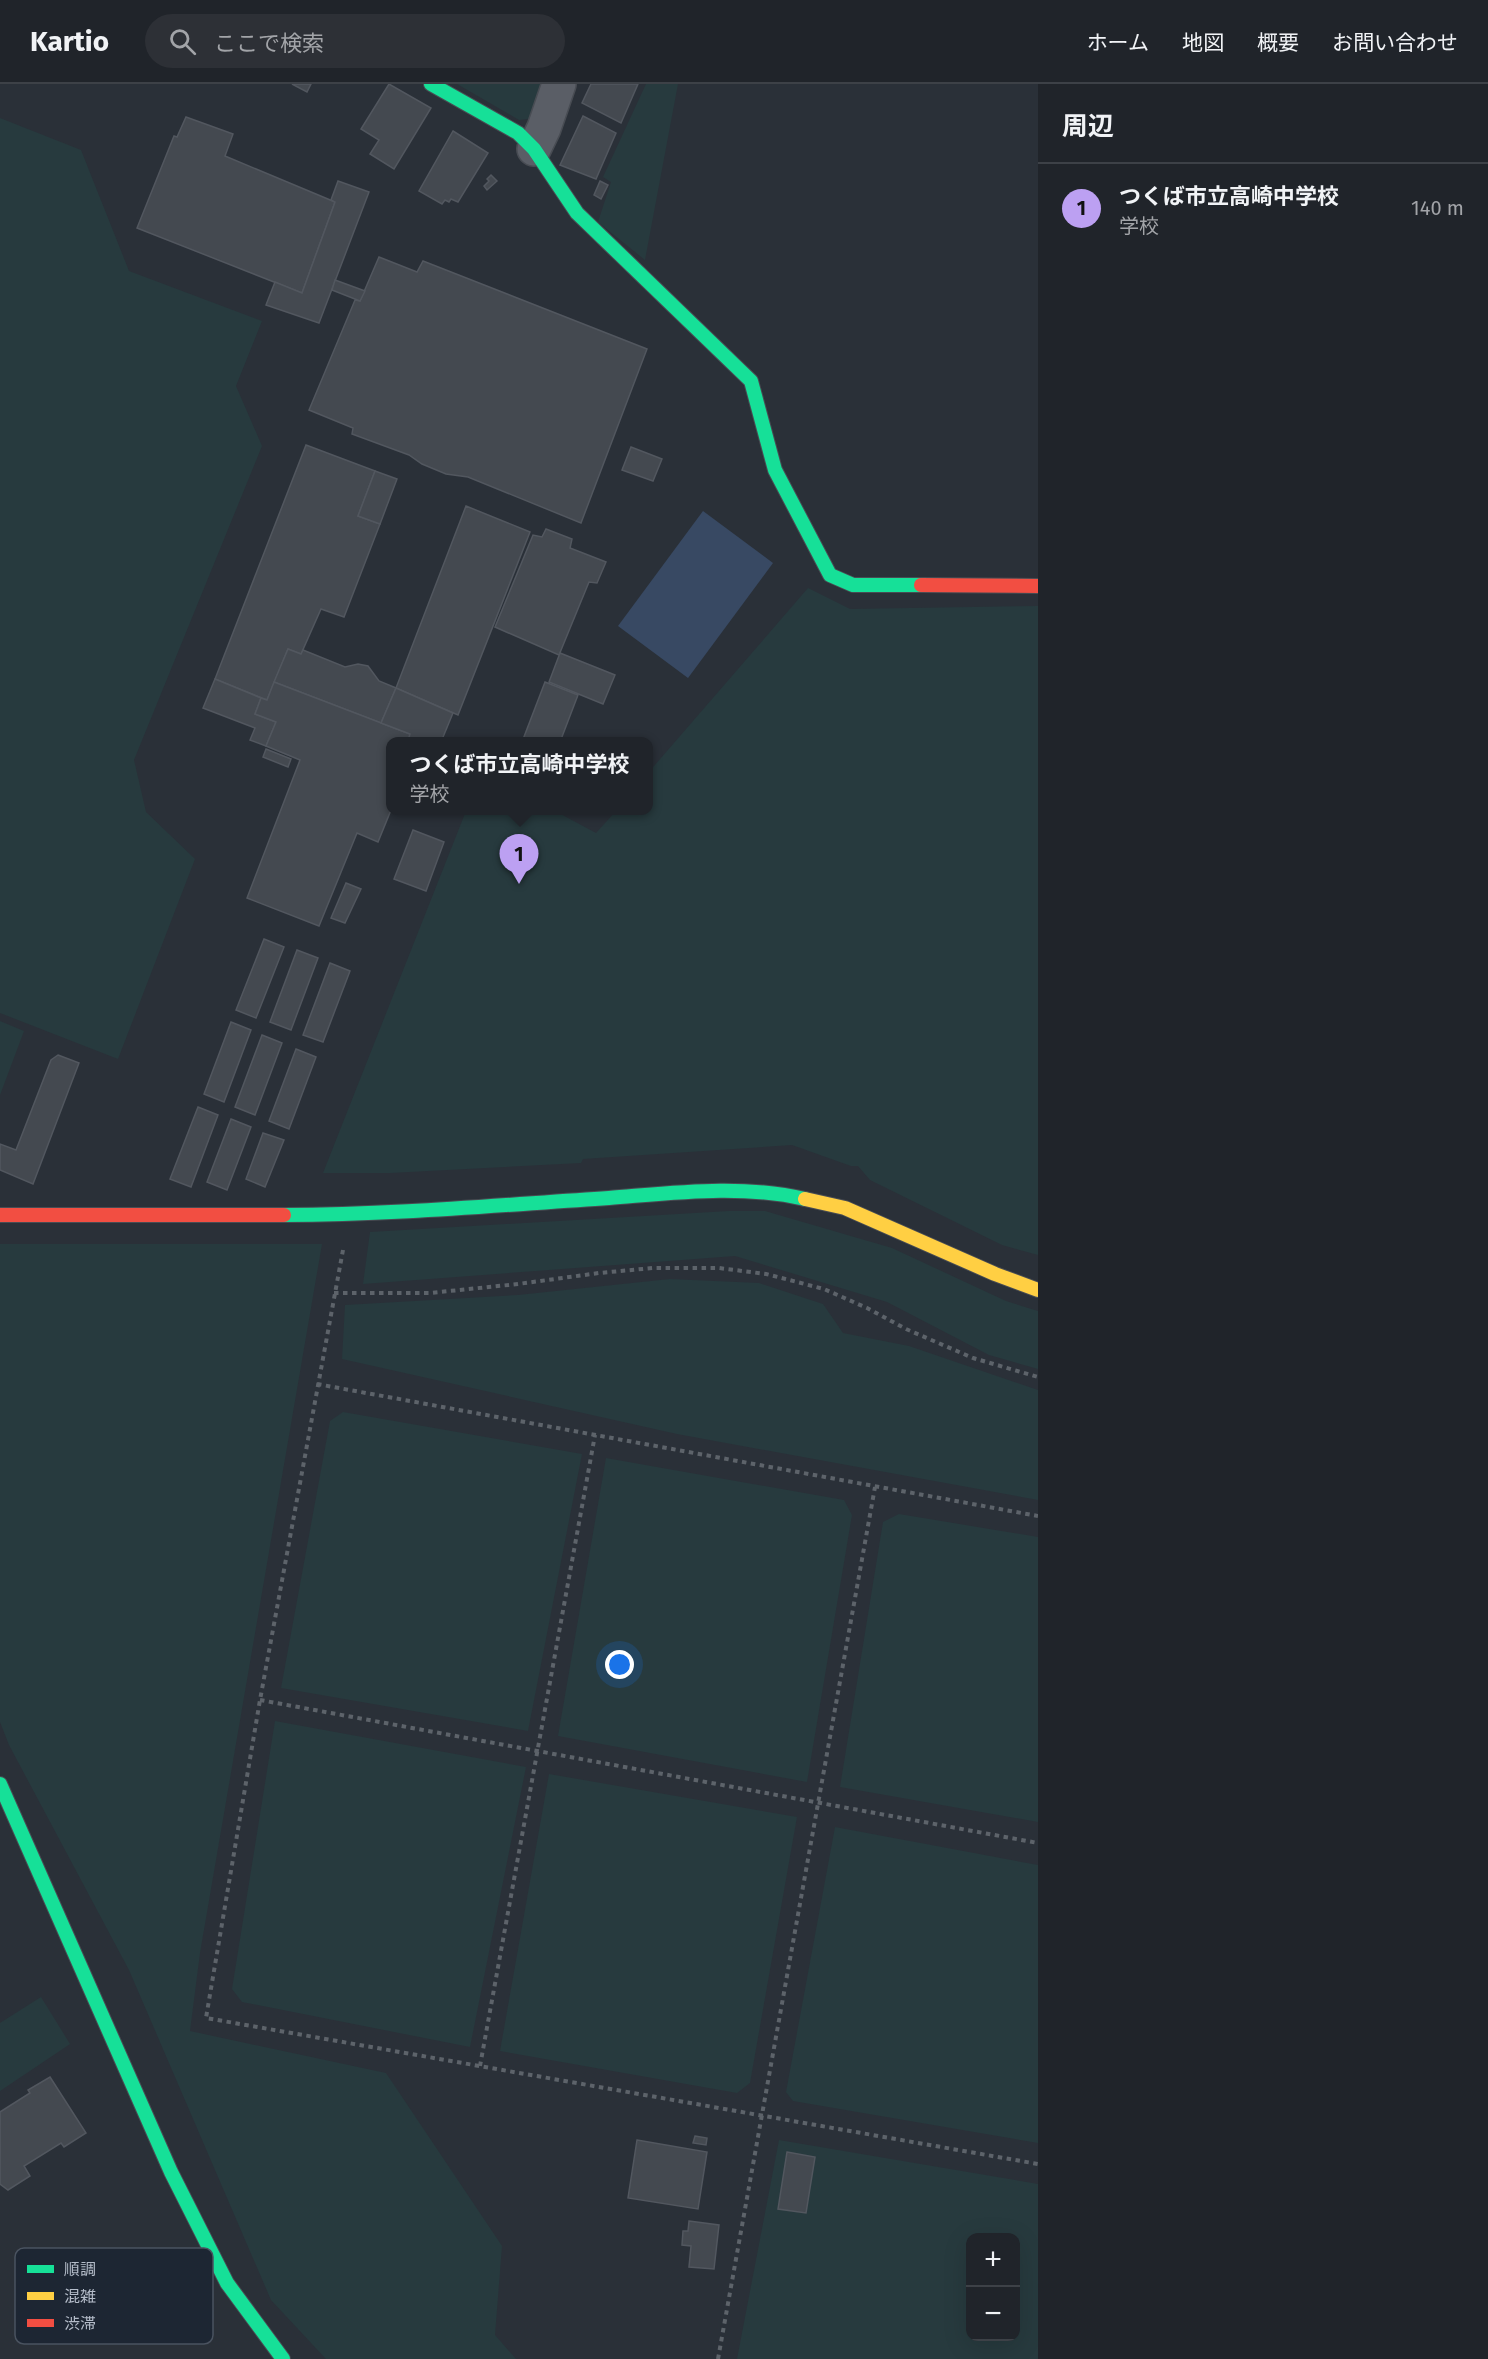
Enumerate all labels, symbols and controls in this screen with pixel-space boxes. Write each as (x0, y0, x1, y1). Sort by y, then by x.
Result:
search box (145, 14, 565, 68)
text: Kartio (30, 25, 109, 58)
icon: search (166, 25, 199, 58)
text: ここで検索 (214, 30, 324, 57)
text: ホーム (1087, 30, 1149, 56)
text: 地図 (1182, 30, 1224, 56)
text: 概要 (1257, 30, 1299, 56)
text: お問い合わせ (1332, 30, 1458, 56)
text: 周辺 (1062, 111, 1114, 142)
text: つくば市立高崎中学校 (1119, 183, 1339, 210)
text: 1 (1077, 196, 1086, 220)
text: 140 m (1411, 196, 1464, 220)
text: 学校 (1119, 214, 1159, 238)
popup (386, 737, 653, 815)
text: つくば市立高崎中学校 (409, 751, 630, 778)
text: 学校 (409, 782, 449, 806)
pin: 1 (500, 834, 538, 884)
your location (605, 1650, 634, 1679)
map controls (966, 2233, 1020, 2341)
button: + (966, 2233, 1020, 2287)
legend (15, 2248, 213, 2344)
text: 順調 (64, 2260, 96, 2279)
text: 混雑 (64, 2287, 96, 2306)
button: − (966, 2287, 1020, 2341)
text: 渋滞 (64, 2314, 96, 2333)

